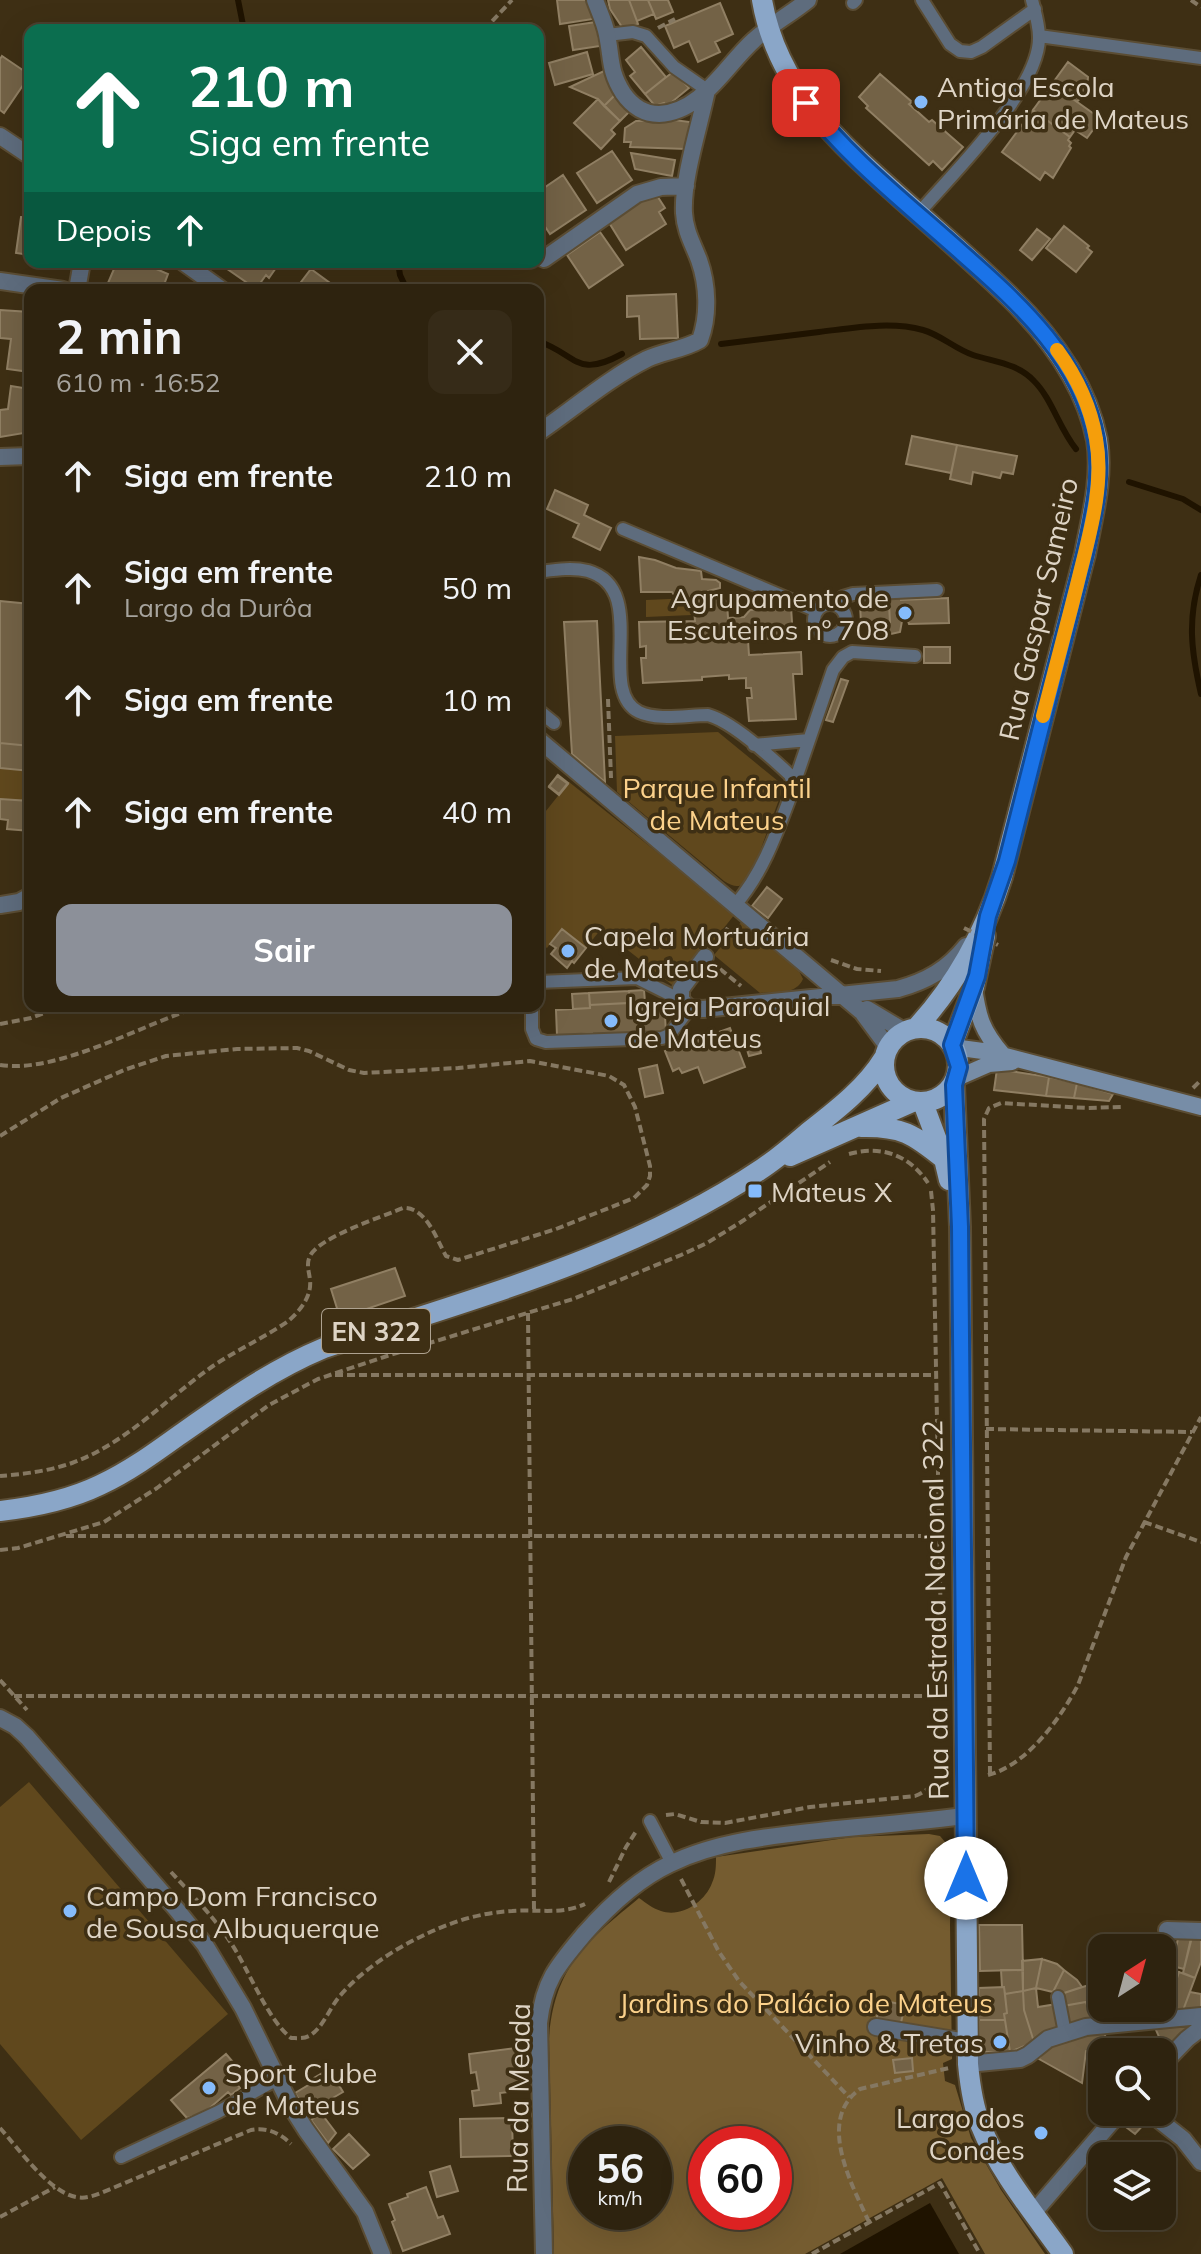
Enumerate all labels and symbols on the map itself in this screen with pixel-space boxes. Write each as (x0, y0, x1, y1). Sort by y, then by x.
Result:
pin (772, 69, 840, 137)
place label: Antiga Escola Primária de Mateus (937, 69, 1189, 136)
marker: Antiga Escola Primária de Mateus (912, 93, 930, 111)
street label: Rua Gaspar Sameiro (991, 474, 1085, 744)
place label: Agrupamento de Escuteiros nº 708 (667, 580, 889, 647)
marker: Agrupamento de Escuteiros nº 708 (896, 604, 914, 622)
park label: Parque Infantil de Mateus (622, 770, 812, 837)
place label: Capela Mortuária de Mateus (584, 918, 810, 985)
marker: Capela Mortuária de Mateus (559, 942, 577, 960)
place label: Igreja Paroquial de Mateus (627, 988, 831, 1055)
marker: Igreja Paroquial de Mateus (602, 1012, 620, 1030)
place label: Mateus X (771, 1174, 892, 1209)
marker: Mateus X (746, 1182, 764, 1200)
road number: EN 322 (322, 1309, 430, 1353)
street label: Rua da Estrada Nacional 322 (914, 1420, 956, 1800)
position arrow (924, 1836, 1008, 1920)
place label: Campo Dom Francisco de Sousa Albuquerque (86, 1878, 380, 1945)
marker: Campo Dom Francisco de Sousa Albuquerque (61, 1902, 79, 1920)
north arrow (1088, 1934, 1176, 2022)
park label: Jardins do Palácio de Mateus (619, 1985, 993, 2020)
street label: Rua da Meada (499, 2003, 537, 2193)
place label: Vinho & Tretas (795, 2025, 984, 2060)
marker: Vinho & Tretas (991, 2033, 1009, 2051)
place label: Sport Clube de Mateus (225, 2055, 377, 2122)
marker: Sport Clube de Mateus (200, 2079, 218, 2097)
place label: Largo dos Condes (896, 2100, 1025, 2167)
marker: Largo dos Condes (1032, 2124, 1050, 2142)
speed limit sign: 60 (688, 2126, 792, 2230)

